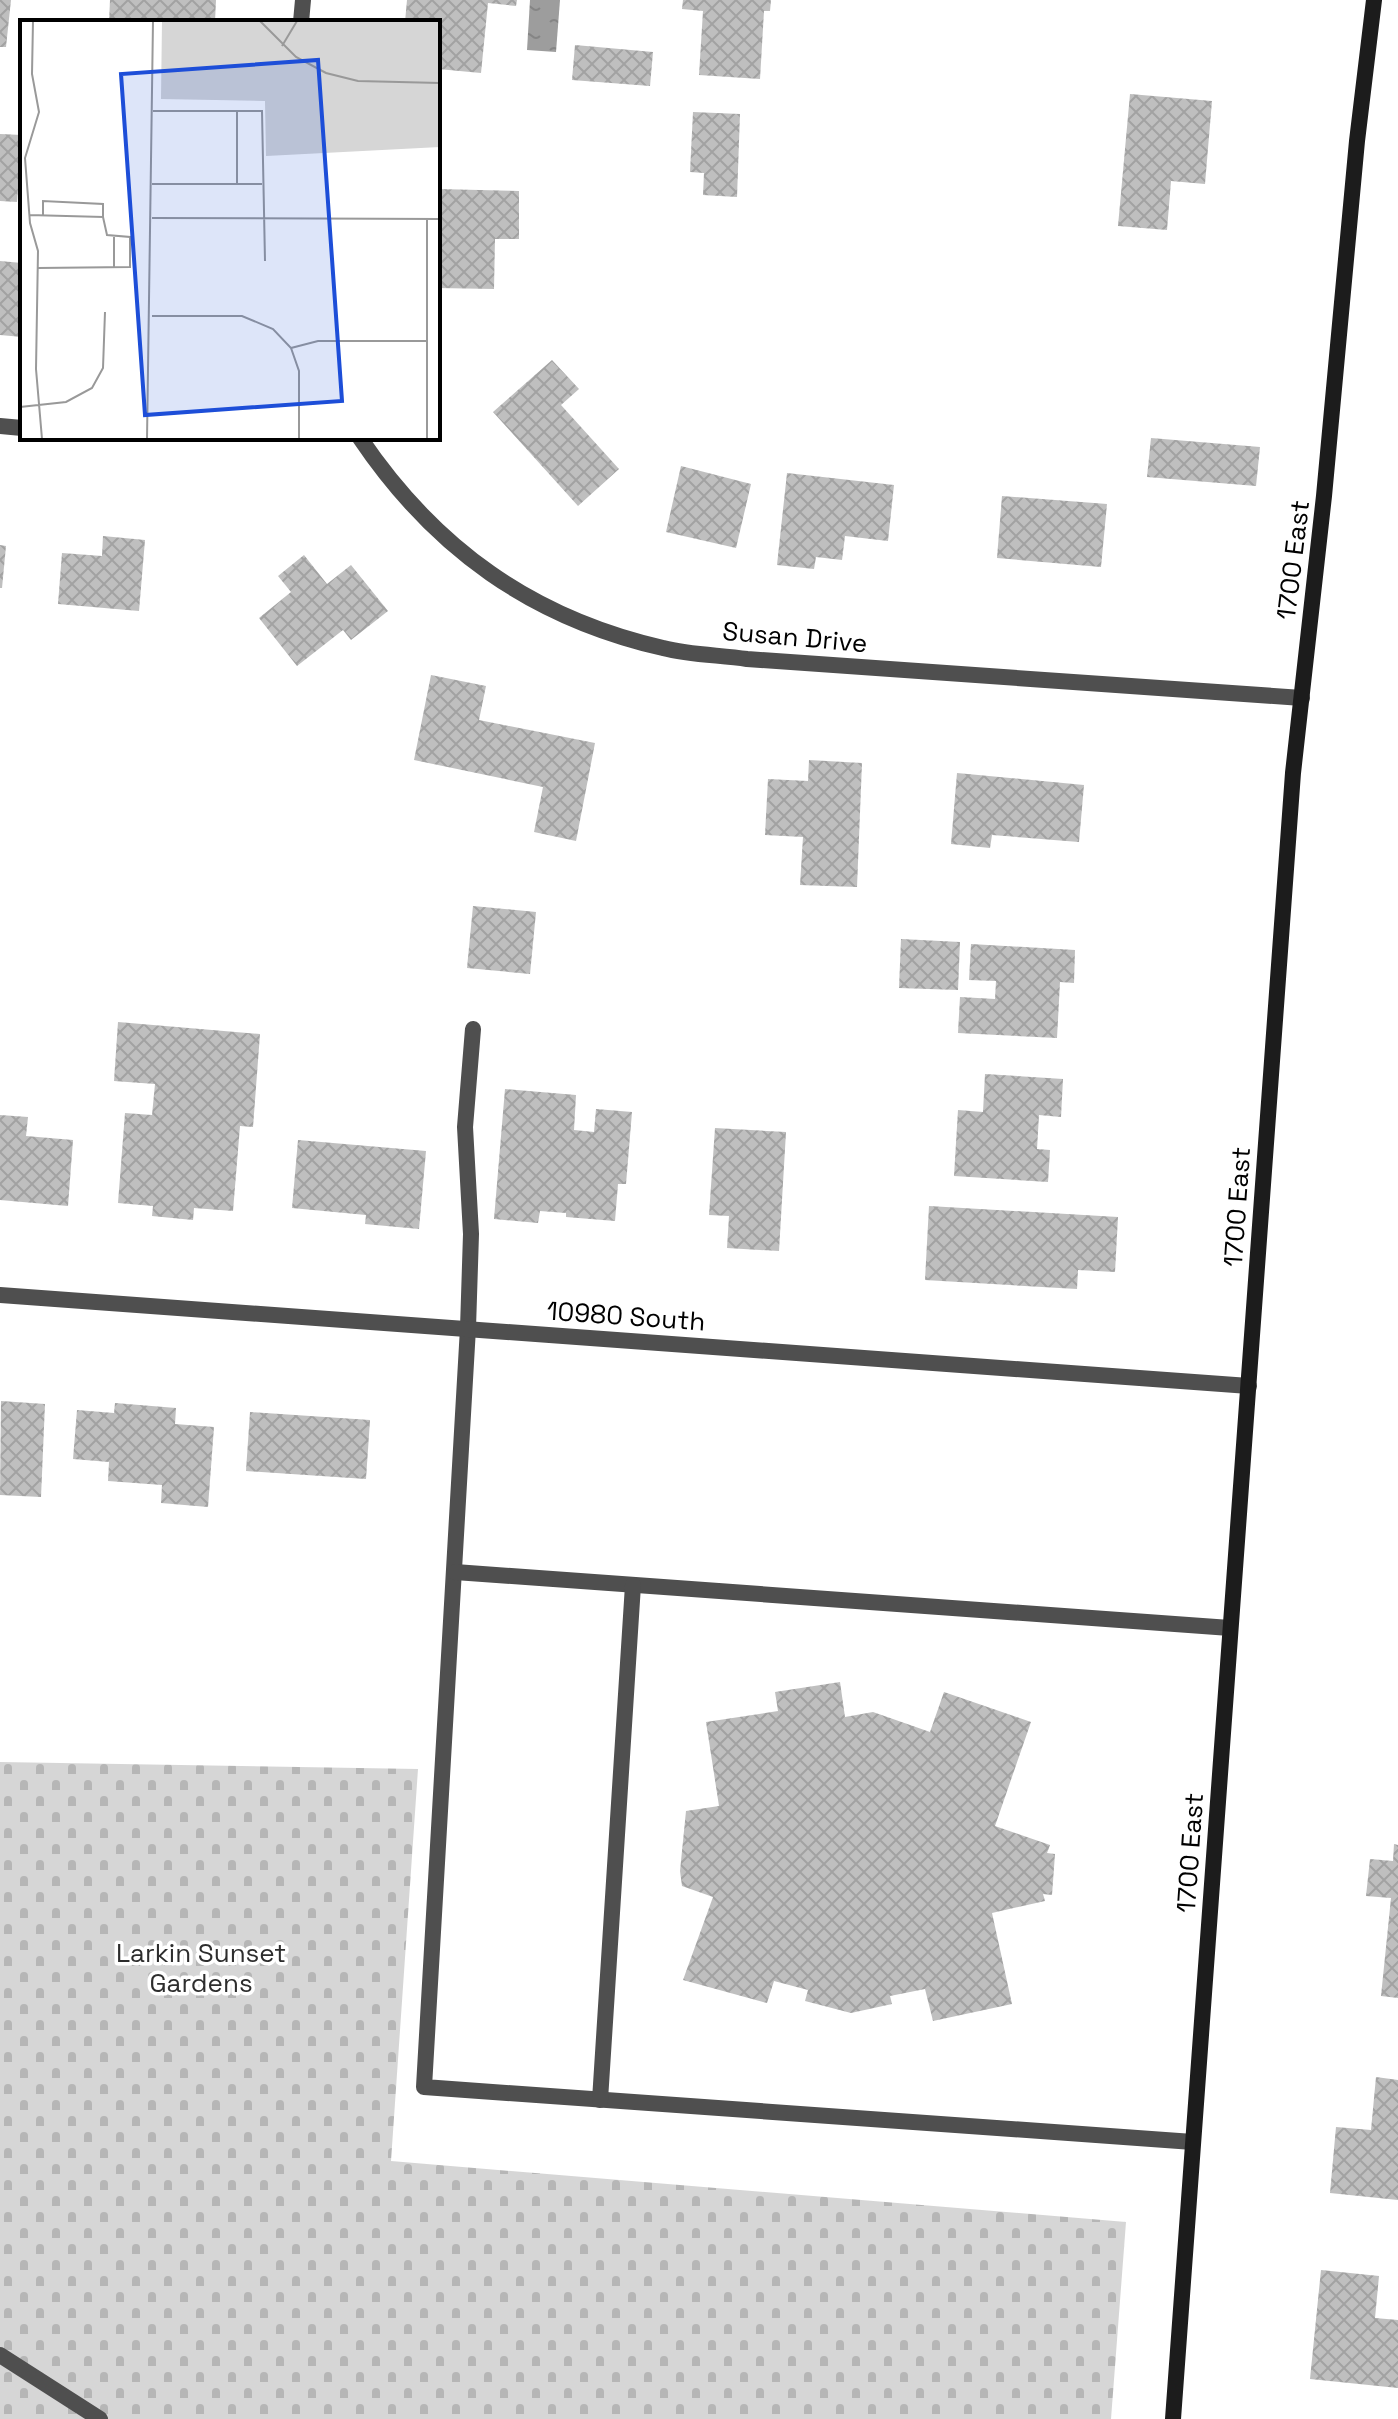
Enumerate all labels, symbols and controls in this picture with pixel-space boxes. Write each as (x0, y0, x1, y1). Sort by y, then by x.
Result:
inset map (20, 20, 440, 440)
street label: 1700 East (1269, 498, 1317, 622)
street label: Susan Drive (721, 614, 869, 660)
street label: 1700 East (1216, 1146, 1258, 1268)
street label: 10980 South (546, 1294, 706, 1338)
street label: 1700 East (1169, 1792, 1211, 1914)
park label: Larkin Sunset Gardens (116, 1936, 286, 2000)

